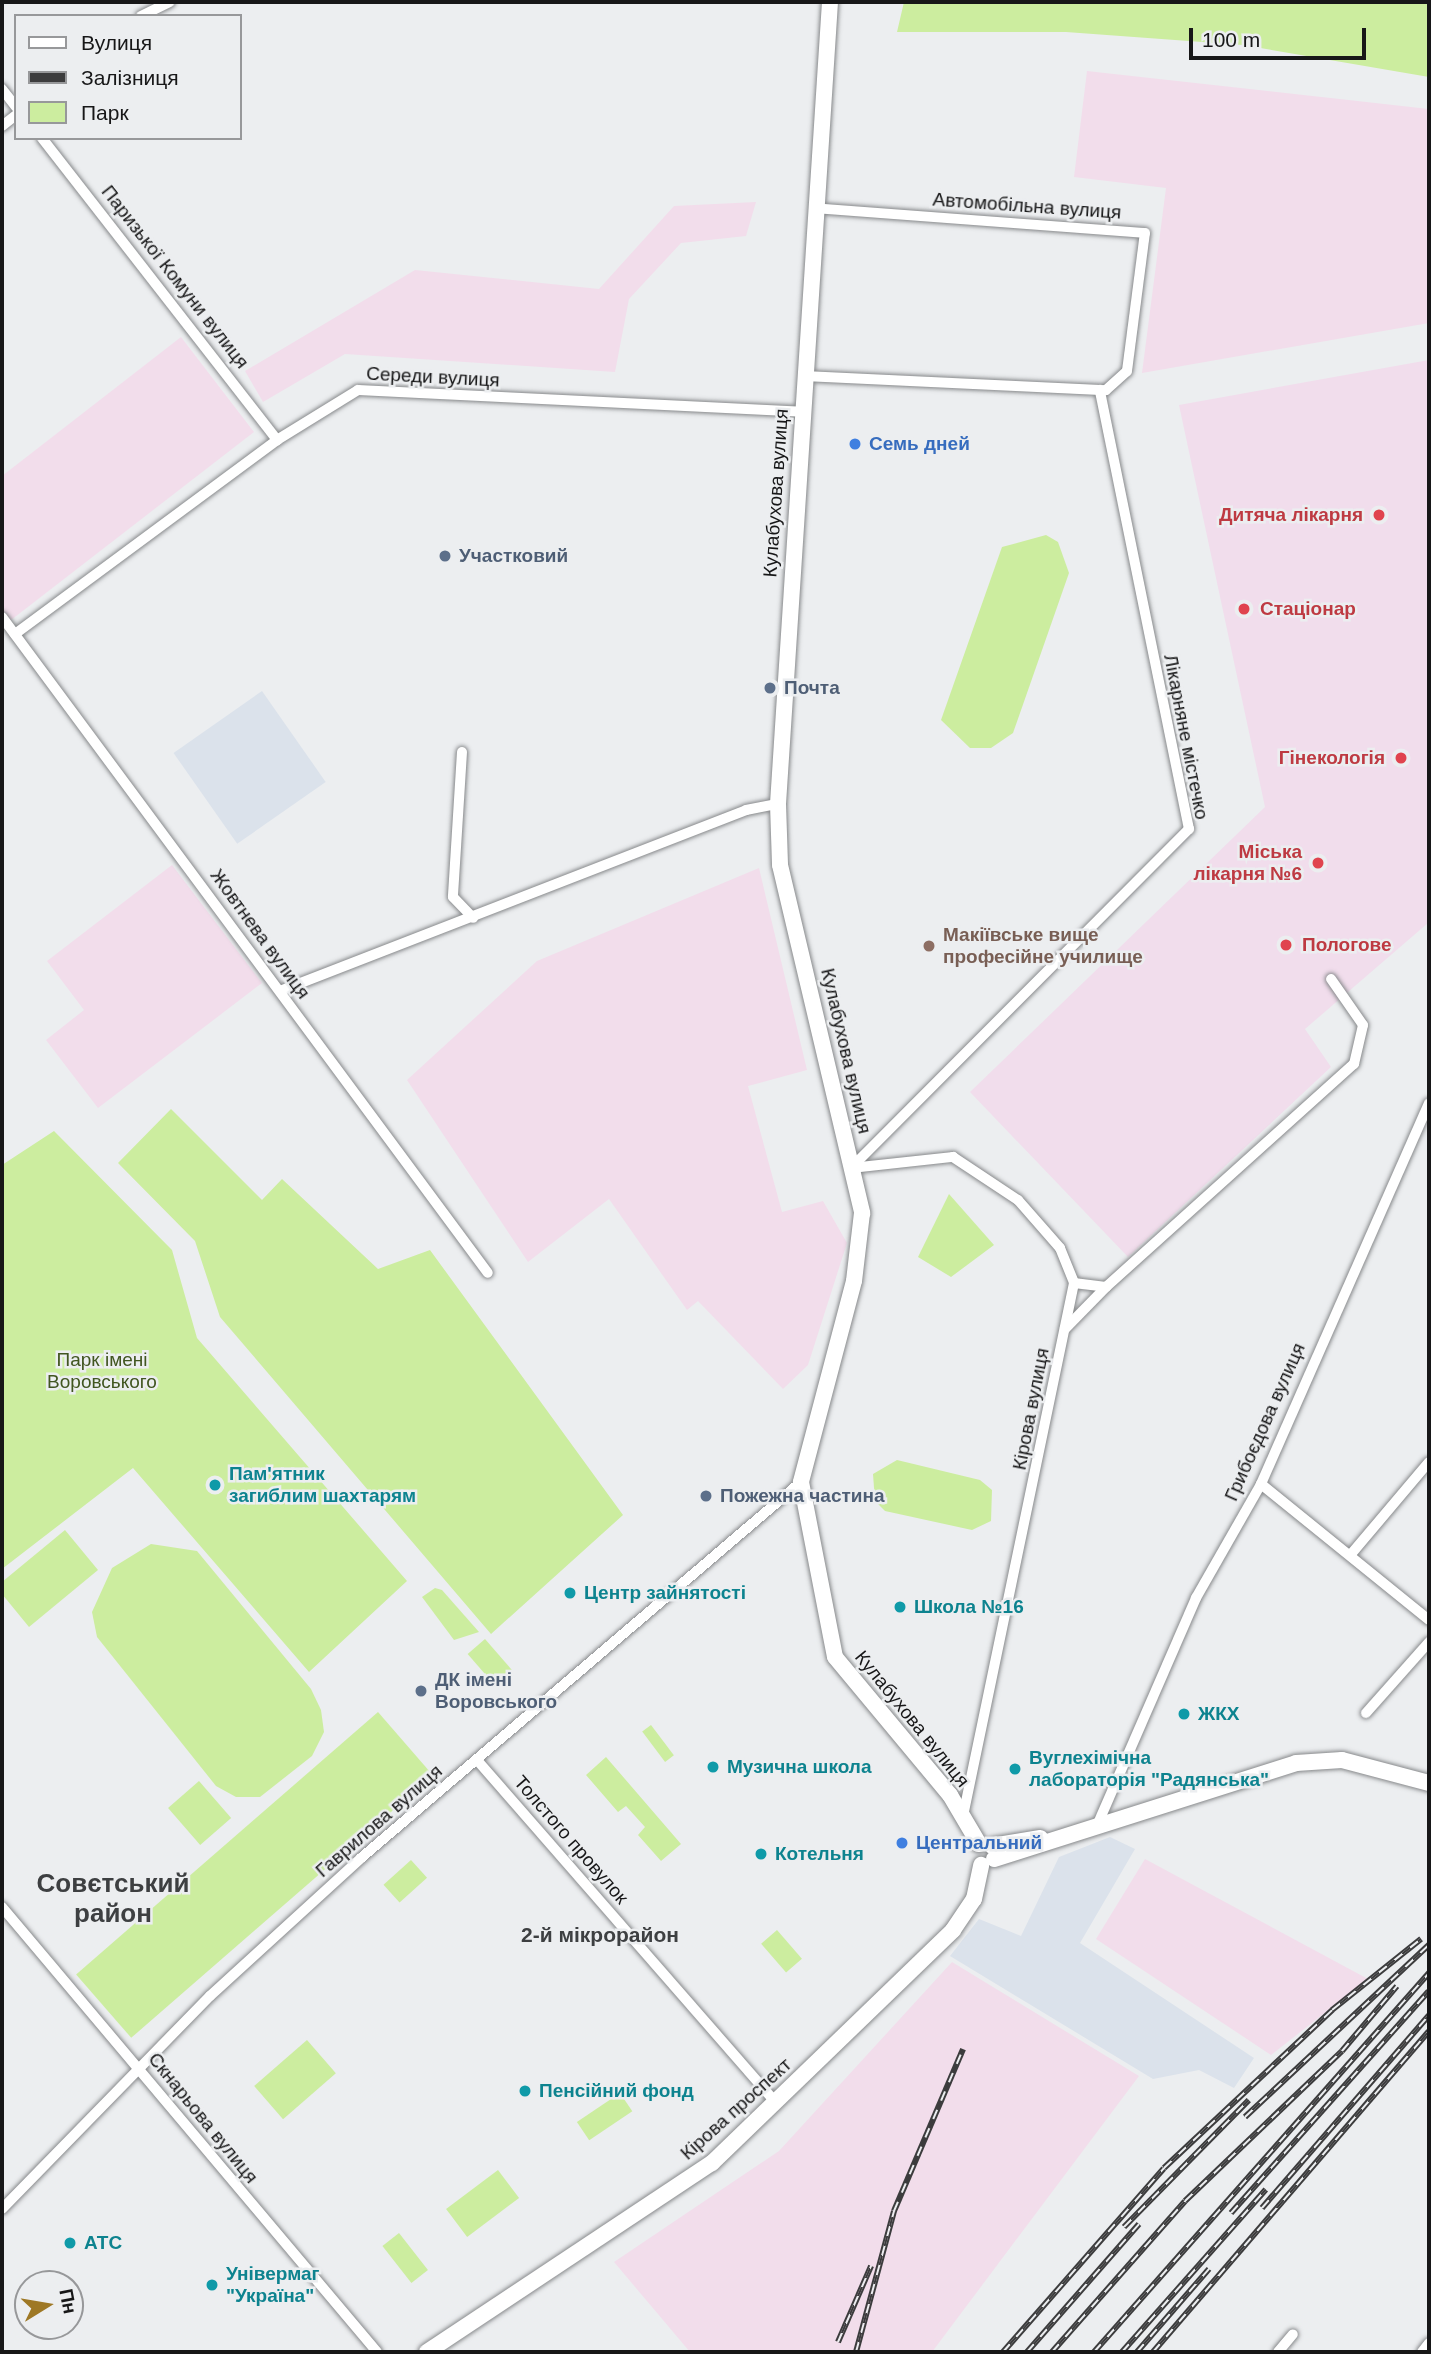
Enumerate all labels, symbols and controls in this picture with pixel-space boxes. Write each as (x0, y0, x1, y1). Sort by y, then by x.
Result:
legend (14, 14, 242, 140)
scale bar (1193, 14, 1370, 58)
text: 100 m (1202, 28, 1260, 51)
text: Вулиця (81, 31, 152, 54)
text: Залізниця (81, 66, 179, 89)
text: Парк (81, 101, 129, 124)
street label: Паризької Комуни вулиця (96, 181, 254, 373)
street label: Автомобільна вулиця (932, 188, 1122, 224)
street label: Середи вулиця (366, 362, 500, 392)
street label: Кулабухова вулиця (759, 408, 793, 578)
place label: Семь дней (869, 433, 970, 455)
marker: Семь дней (847, 436, 863, 452)
place label: Дитяча лікарня (1219, 504, 1363, 526)
marker: Дитяча лікарня (1369, 505, 1389, 525)
place label: Участковий (459, 545, 568, 567)
marker: Участковий (437, 548, 453, 564)
place label: Стаціонар (1260, 598, 1356, 620)
marker: Стаціонар (1234, 599, 1254, 619)
street label: Лікарняне містечко (1159, 652, 1213, 822)
place label: Почта (784, 677, 840, 699)
marker: Почта (762, 680, 778, 696)
place label: Гінекологія (1279, 747, 1385, 769)
marker: Гінекологія (1391, 748, 1411, 768)
place label: Міська лікарня №6 (1193, 841, 1302, 885)
marker: Міська лікарня №6 (1308, 853, 1328, 873)
street label: Жовтнева вулиця (205, 865, 315, 1003)
place label: Макіївське вище професійне училище (943, 924, 1143, 968)
place label: Пологове (1302, 934, 1391, 956)
marker: Пологове (1276, 935, 1296, 955)
marker: Макіївське вище професійне училище (921, 938, 937, 954)
street label: Кулабухова вулиця (816, 966, 876, 1136)
street label: Грибоєдова вулиця (1220, 1339, 1310, 1505)
street label: Кірова вулиця (1008, 1346, 1054, 1472)
park label: Парк імені Воровського (47, 1349, 157, 1393)
place label: Пам'ятник загиблим шахтарям (229, 1463, 416, 1507)
marker: Пам'ятник загиблим шахтарям (207, 1477, 223, 1493)
place label: Пожежна частина (720, 1485, 885, 1507)
marker: Пожежна частина (698, 1488, 714, 1504)
place label: Центр зайнятості (584, 1582, 746, 1604)
marker: Центр зайнятості (562, 1585, 578, 1601)
place label: Школа №16 (914, 1596, 1024, 1618)
marker: Школа №16 (892, 1599, 908, 1615)
street label: Кулабухова вулиця (850, 1646, 974, 1792)
place label: ДК імені Воровського (435, 1669, 557, 1713)
marker: ДК імені Воровського (413, 1683, 429, 1699)
place label: ЖКХ (1198, 1703, 1239, 1725)
marker: ЖКХ (1176, 1706, 1192, 1722)
place label: Вуглехімічна лабораторія "Радянська" (1029, 1747, 1269, 1791)
place label: Музична школа (727, 1756, 871, 1778)
marker: Музична школа (705, 1759, 721, 1775)
street label: Гаврилова вулиця (311, 1760, 447, 1882)
marker: Вуглехімічна лабораторія "Радянська" (1007, 1761, 1023, 1777)
street label: Толстого провулок (509, 1771, 633, 1909)
place label: Центральний (916, 1832, 1042, 1854)
marker: Центральний (894, 1835, 910, 1851)
place label: Котельня (775, 1843, 864, 1865)
marker: Котельня (753, 1846, 769, 1862)
district label: Совєтський район (37, 1868, 189, 1930)
district label: 2-й мікрорайон (521, 1922, 679, 1948)
street label: Скнарьова вулиця (143, 2048, 263, 2188)
street label: Кірова проспект (676, 2053, 796, 2165)
place label: Пенсійний фонд (539, 2080, 694, 2102)
marker: Пенсійний фонд (517, 2083, 533, 2099)
place label: АТС (84, 2232, 122, 2254)
marker: АТС (62, 2235, 78, 2251)
place label: Універмаг "Україна" (226, 2263, 319, 2307)
north arrow (14, 2270, 84, 2340)
marker: Універмаг "Україна" (204, 2277, 220, 2293)
text: Пн (55, 2287, 81, 2316)

